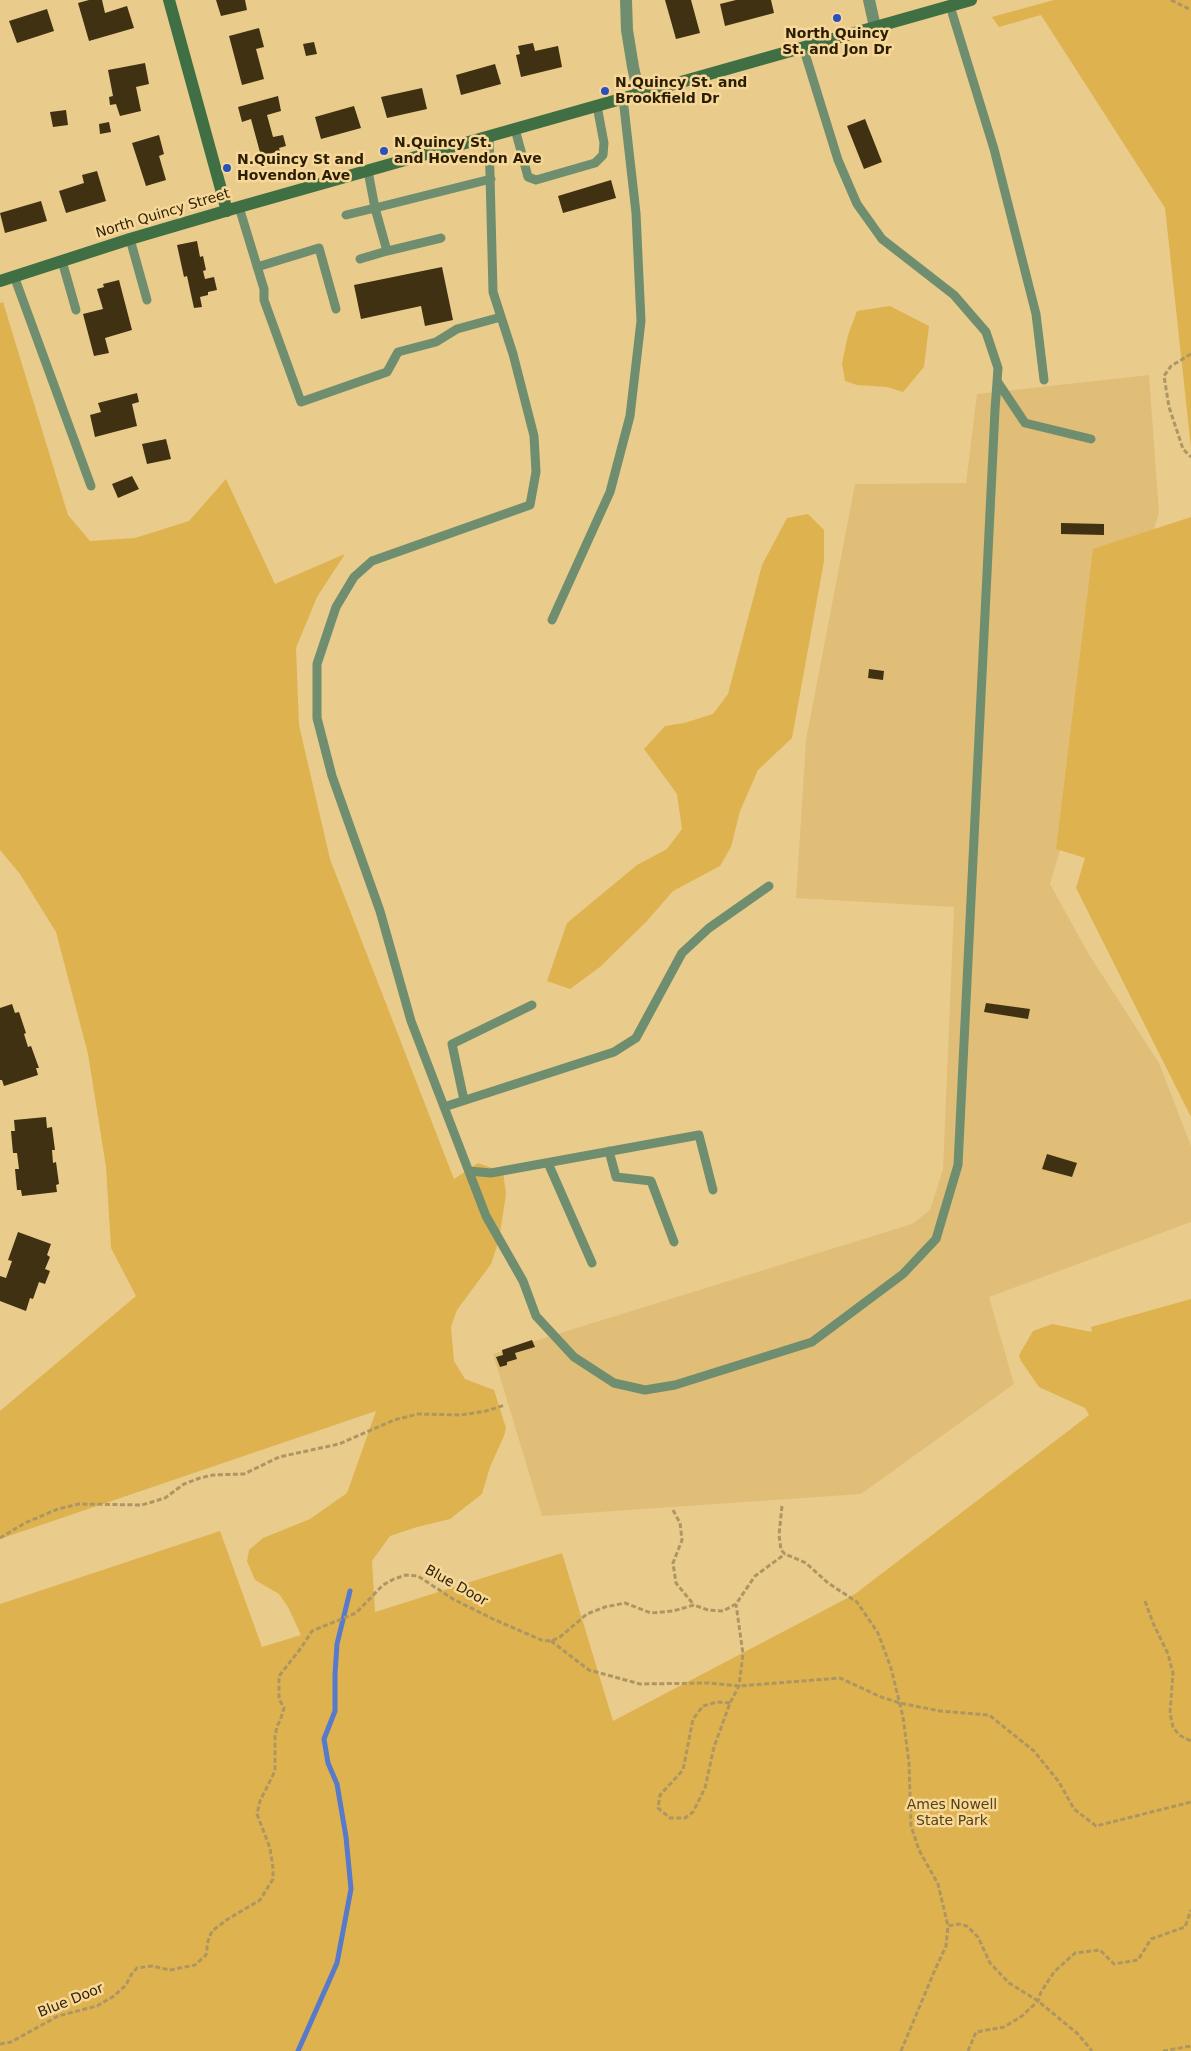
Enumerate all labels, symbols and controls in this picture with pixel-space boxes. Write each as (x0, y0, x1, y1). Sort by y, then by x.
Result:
marker: North Quincy St. and Jon Dr (831, 12, 843, 24)
place label: North Quincy St. and Jon Dr (782, 26, 892, 58)
place label: N.Quincy St. and Brookfield Dr (615, 75, 747, 108)
marker: N.Quincy St. and Brookfield Dr (599, 85, 611, 97)
place label: N.Quincy St. and Hovendon Ave (394, 135, 542, 168)
marker: N.Quincy St. and Hovendon Ave (378, 145, 390, 157)
place label: N.Quincy St and Hovendon Ave (237, 152, 364, 184)
marker: N.Quincy St and Hovendon Ave (221, 162, 233, 174)
street label: North Quincy Street (94, 186, 232, 242)
street label: Blue Door (422, 1562, 490, 1610)
park label: Ames Nowell State Park (907, 1797, 997, 1830)
street label: Blue Door (36, 1980, 106, 2022)

